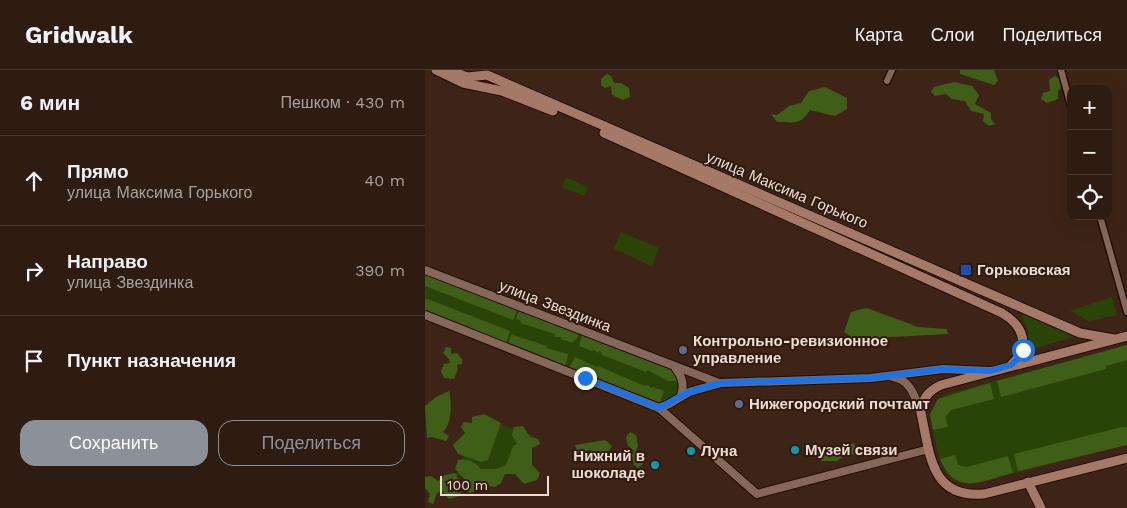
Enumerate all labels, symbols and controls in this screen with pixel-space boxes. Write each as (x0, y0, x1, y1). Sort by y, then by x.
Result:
text: Gridwalk (25, 21, 133, 49)
text: Карта (855, 24, 903, 45)
text: Слои (931, 24, 975, 45)
text: Поделиться (1003, 24, 1102, 45)
map controls (1067, 85, 1112, 220)
button: + (1067, 85, 1112, 130)
text: 6 мин (20, 90, 80, 115)
text: Пешком · 430 m (280, 93, 405, 112)
button: − (1067, 130, 1112, 175)
street label: улица Максима Горького (703, 148, 871, 232)
text: Прямо (67, 160, 129, 183)
icon: ahead (20, 167, 48, 195)
text: 40 m (365, 171, 405, 190)
button: locate (1067, 175, 1112, 220)
text: улица Максима Горького (67, 183, 253, 202)
text: Направо (67, 250, 148, 273)
icon: right (20, 257, 48, 285)
text: 390 m (355, 261, 405, 280)
place label: Горьковская (977, 261, 1071, 279)
marker: Горьковская (959, 263, 973, 277)
text: улица Звездинка (67, 273, 193, 292)
street label: улица Звездинка (496, 276, 614, 336)
place label: Контрольно-ревизионное управление (693, 332, 888, 367)
route start (1012, 339, 1035, 362)
marker: Контрольно-ревизионное управление (677, 344, 689, 356)
icon: arrive (20, 347, 48, 375)
text: Пункт назначения (67, 349, 236, 372)
route end (574, 367, 597, 390)
place label: Нижегородский почтамт (749, 395, 930, 413)
marker: Нижегородский почтамт (733, 398, 745, 410)
button: Сохранить (20, 420, 208, 466)
button: Поделиться (218, 420, 405, 466)
place label: Музей связи (805, 441, 898, 459)
place label: Луна (701, 442, 738, 460)
marker: Музей связи (789, 444, 801, 456)
marker: Луна (685, 445, 697, 457)
place label: Нижний в шоколаде (572, 447, 645, 482)
marker: Нижний в шоколаде (649, 459, 661, 471)
scale bar (440, 473, 549, 496)
text: 100 m (447, 477, 488, 493)

